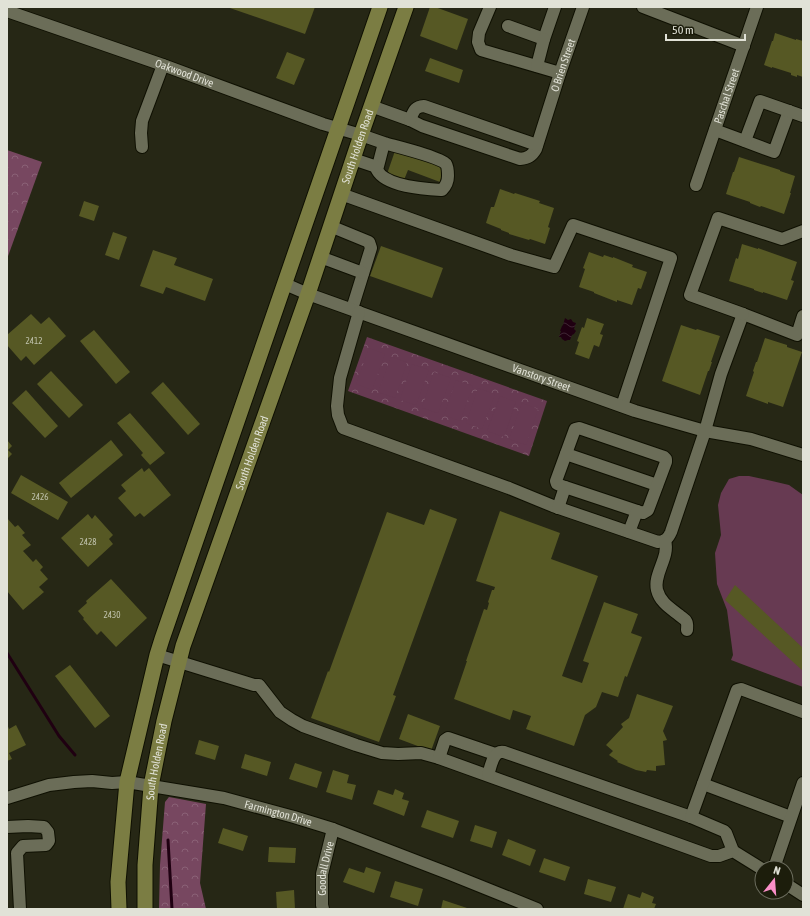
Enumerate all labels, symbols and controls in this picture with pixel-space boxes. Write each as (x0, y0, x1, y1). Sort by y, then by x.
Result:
scale bar (666, 16, 745, 42)
text: 50 m (672, 23, 694, 37)
street label: O Brien Street (548, 37, 577, 93)
street label: Oakwood Drive (154, 57, 215, 89)
street label: Paschal Street (712, 67, 741, 125)
street label: South Holden Road (339, 108, 376, 185)
house number: 2412 (26, 336, 42, 346)
street label: Vanstory Street (511, 362, 572, 393)
street label: South Holden Road (233, 414, 270, 491)
house number: 2426 (32, 492, 48, 502)
house number: 2428 (80, 537, 96, 547)
house number: 2430 (104, 610, 120, 620)
street label: South Holden Road (144, 722, 169, 800)
street label: Farmington Drive (243, 798, 314, 828)
street label: Goodall Drive (316, 840, 336, 896)
north arrow (754, 860, 794, 900)
text: N (772, 864, 782, 877)

